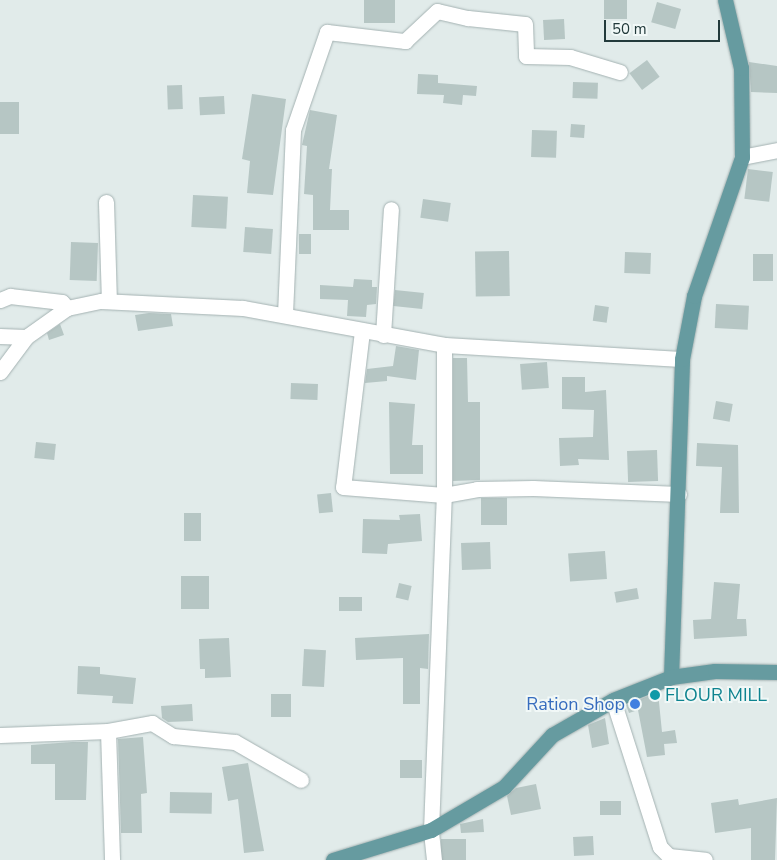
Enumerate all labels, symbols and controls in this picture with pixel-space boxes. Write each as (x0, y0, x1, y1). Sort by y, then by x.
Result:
scale bar (607, 10, 723, 42)
text: 50 m (612, 19, 647, 39)
place label: FLOUR MILL (665, 684, 767, 706)
marker: FLOUR MILL (649, 689, 661, 701)
place label: Ration Shop (526, 693, 625, 715)
marker: Ration Shop (629, 698, 641, 710)

